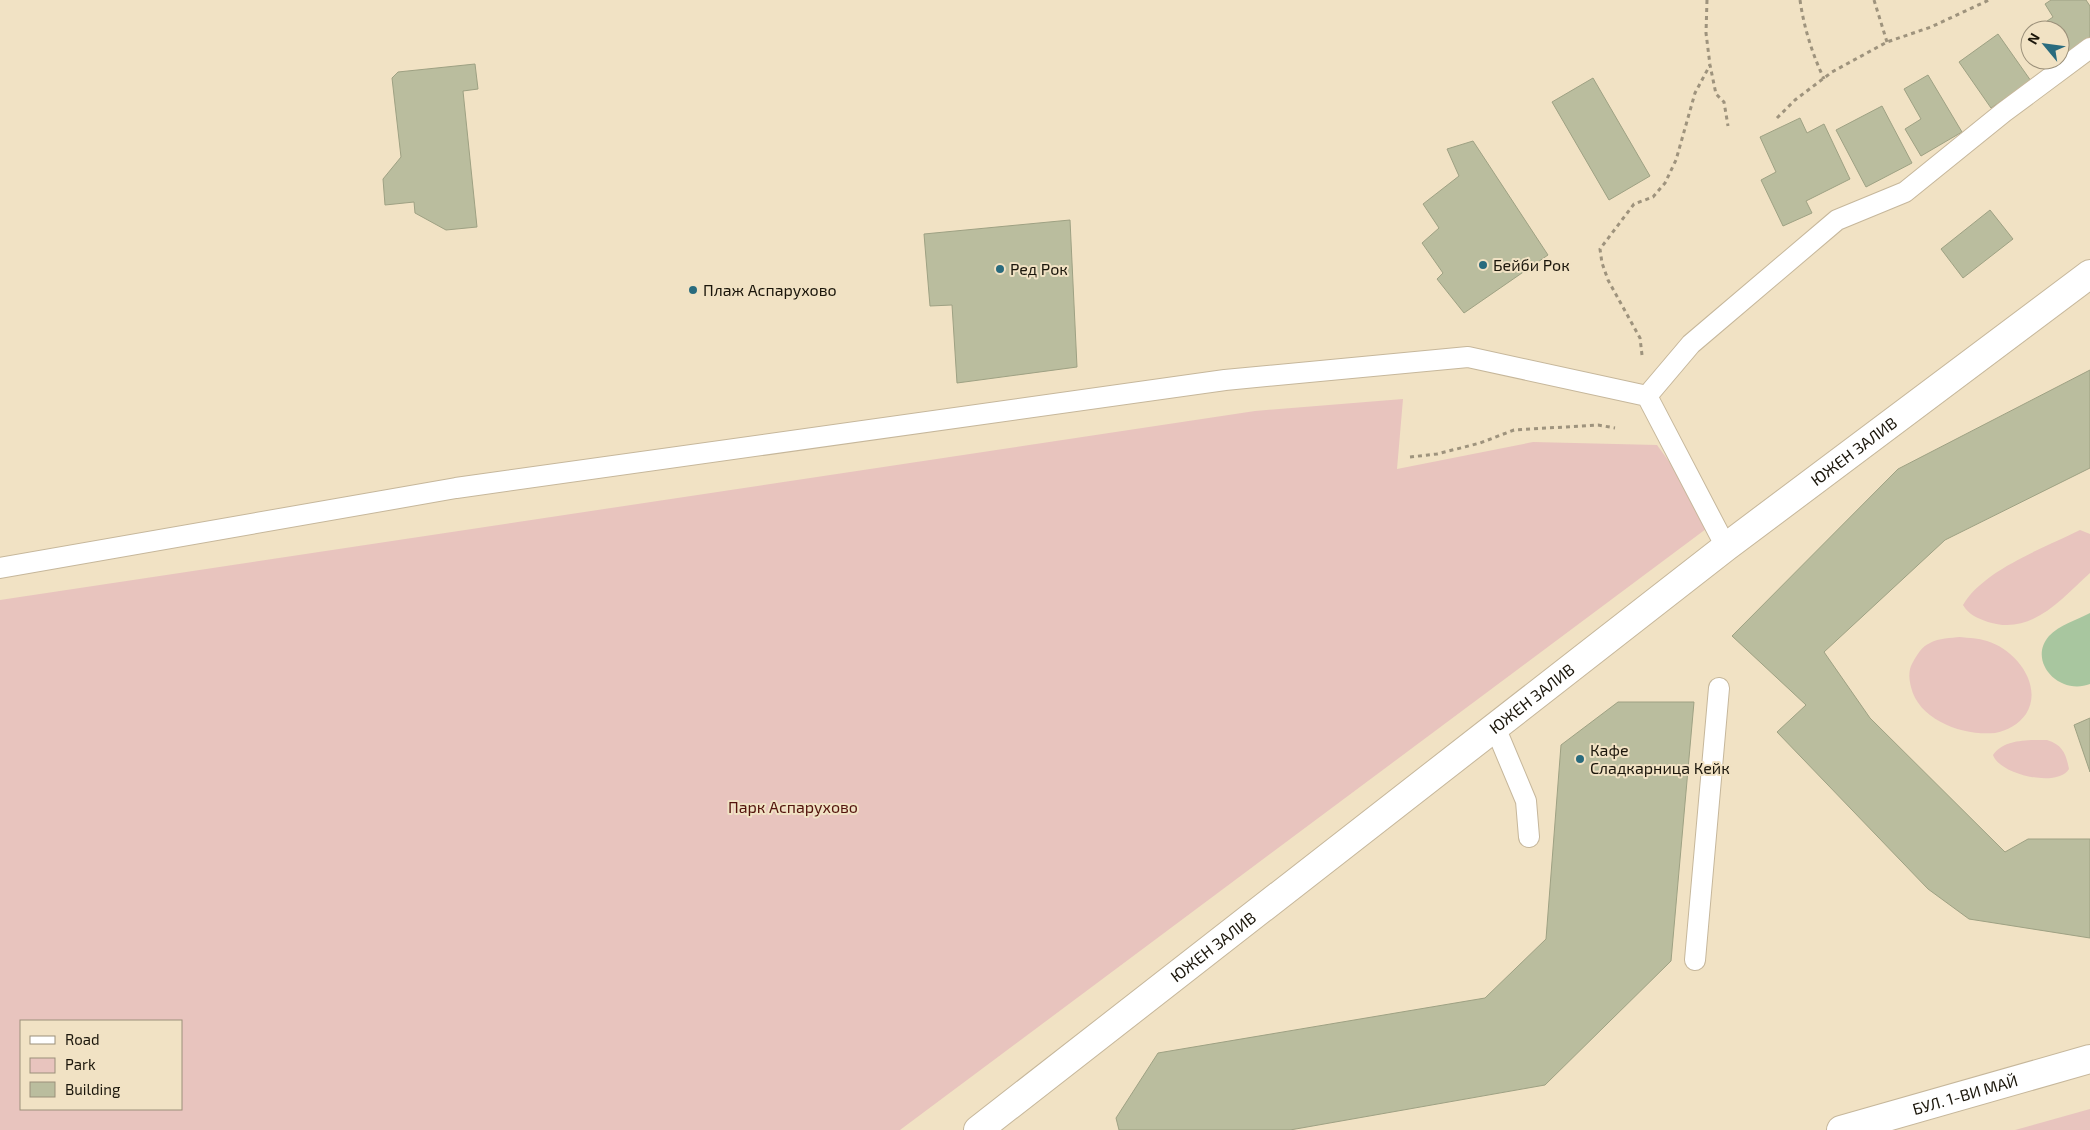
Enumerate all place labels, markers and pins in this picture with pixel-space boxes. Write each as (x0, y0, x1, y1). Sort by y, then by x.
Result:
place label: Бейби Рок (1493, 255, 1570, 274)
place label: Ред Рок (1010, 259, 1068, 278)
marker: Бейби Рок (1477, 259, 1489, 271)
marker: Ред Рок (994, 263, 1006, 275)
place label: Плаж Аспарухово (703, 280, 837, 300)
marker: Плаж Аспарухово (687, 284, 699, 296)
place label: Кафе Сладкарница Кейк (1590, 740, 1730, 777)
marker: Кафе Сладкарница Кейк (1574, 753, 1586, 765)

